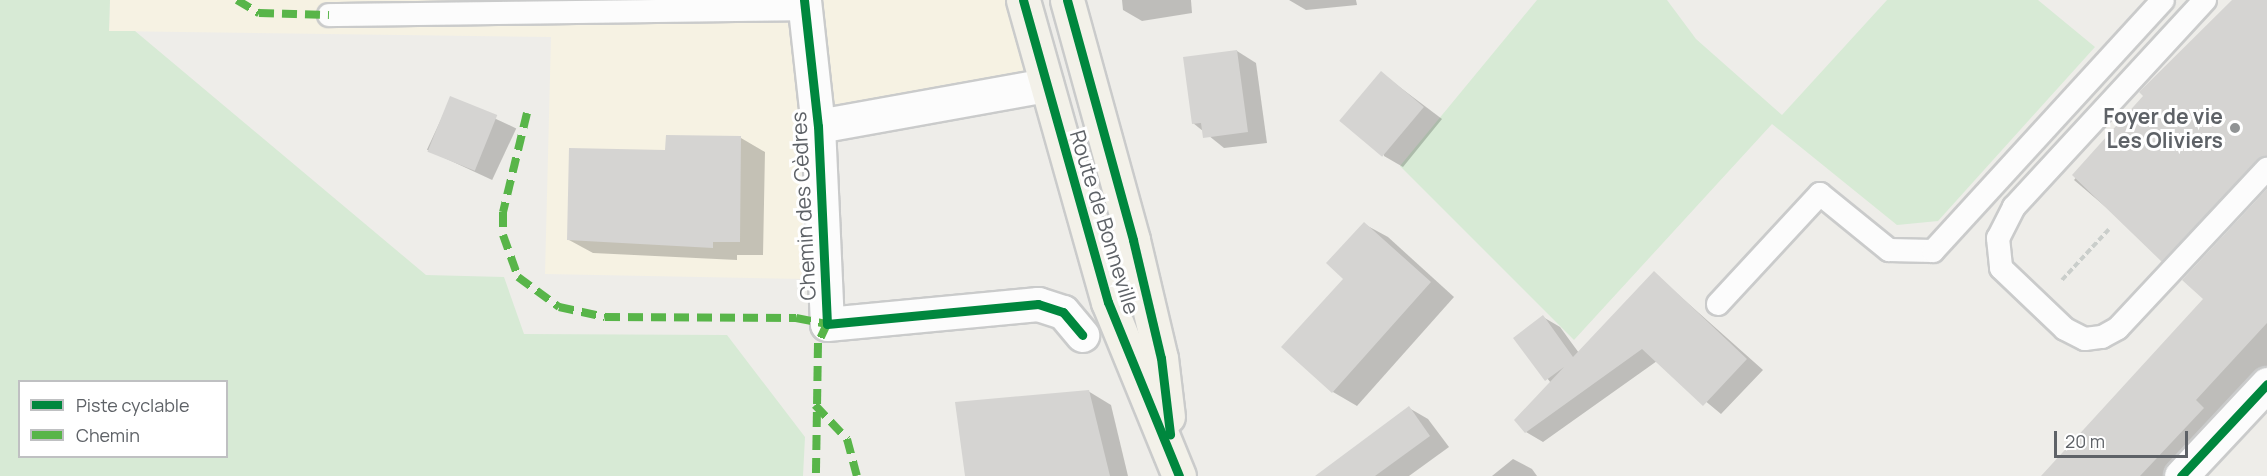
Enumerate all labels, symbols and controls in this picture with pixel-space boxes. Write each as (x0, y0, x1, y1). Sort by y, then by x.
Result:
place label: Foyer de vie Les Oliviers (2103, 103, 2223, 153)
street label: Chemin des Cèdres (785, 111, 821, 301)
marker: Foyer de vie Les Oliviers (2228, 121, 2242, 135)
street label: Route de Bonneville (1065, 127, 1145, 317)
legend (18, 380, 228, 458)
text: Piste cyclable (76, 393, 190, 417)
scale bar (2057, 419, 2190, 457)
text: Chemin (76, 423, 140, 447)
text: 20 m (2065, 429, 2105, 453)

